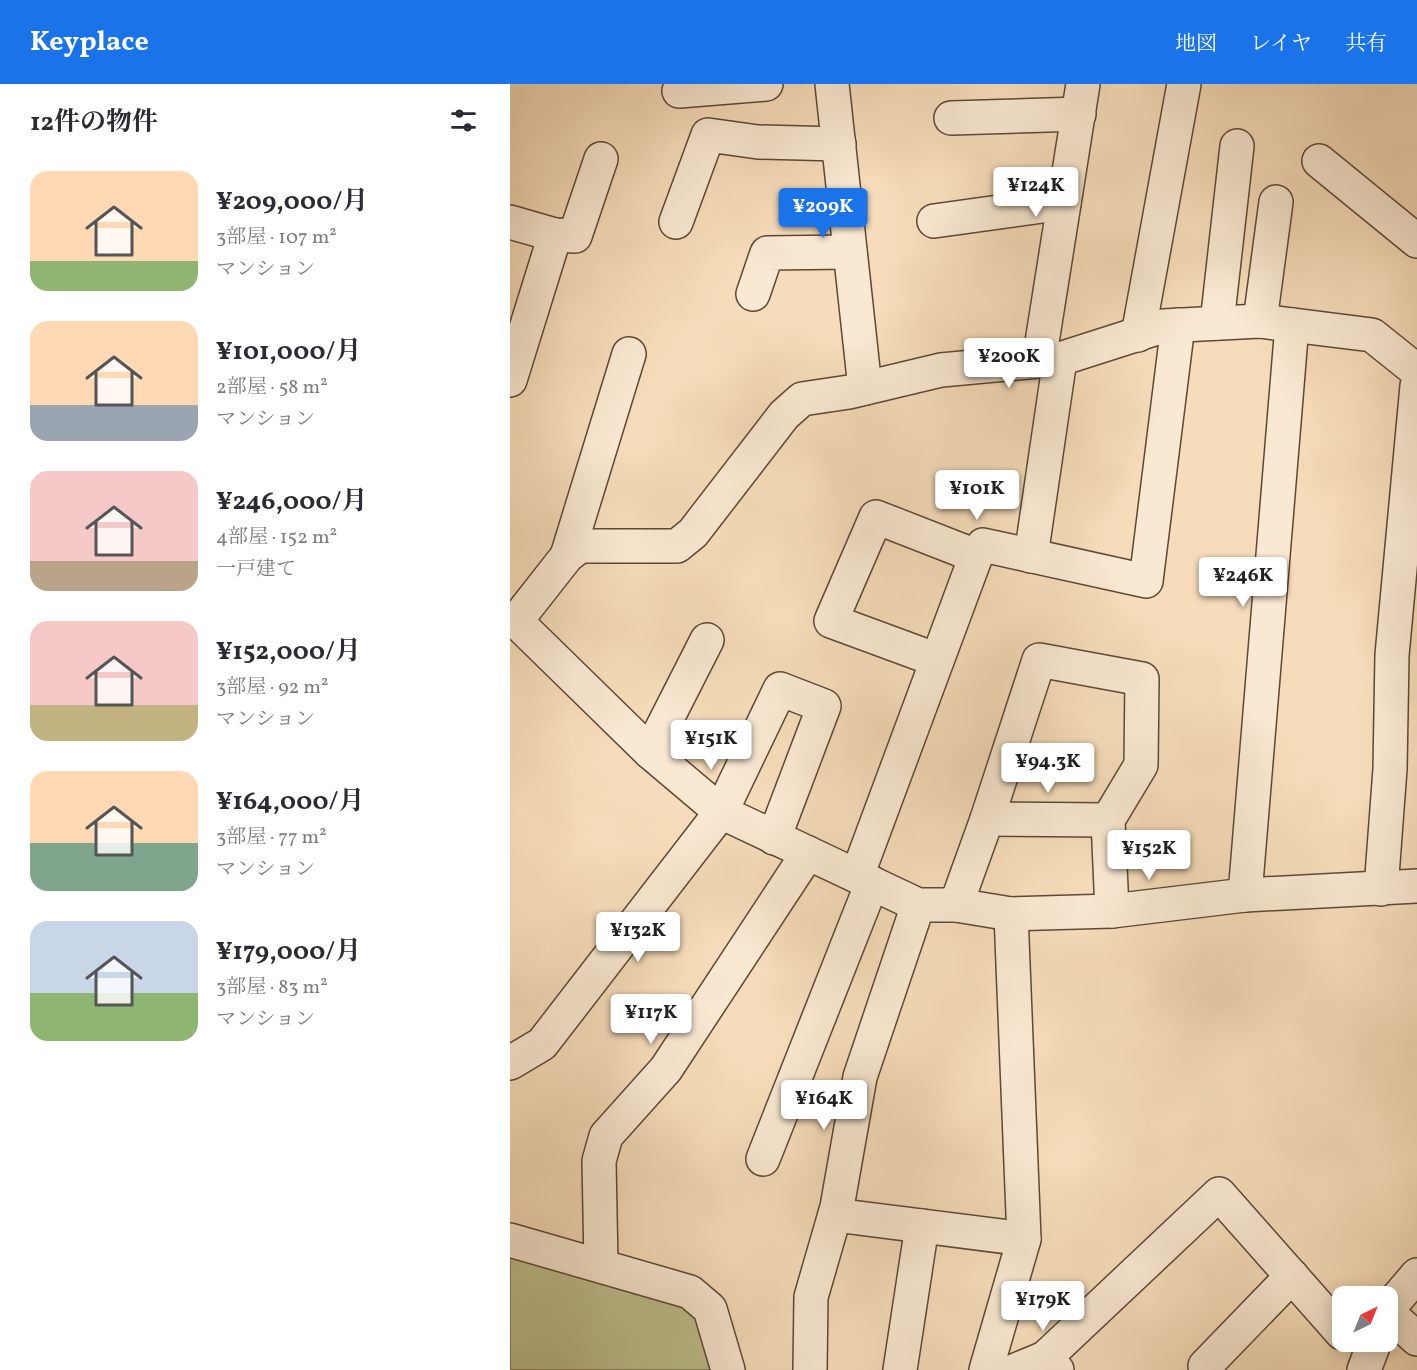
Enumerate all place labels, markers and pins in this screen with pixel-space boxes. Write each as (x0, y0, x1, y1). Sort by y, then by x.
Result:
pin: ¥124K (994, 167, 1078, 218)
pin: ¥209K (781, 188, 865, 239)
pin: ¥200K (967, 338, 1051, 389)
pin: ¥101K (935, 470, 1019, 521)
pin: ¥246K (1201, 557, 1285, 608)
pin: ¥151K (669, 720, 753, 771)
pin: ¥94.3K (999, 743, 1097, 794)
pin: ¥152K (1107, 830, 1191, 881)
pin: ¥132K (596, 912, 680, 963)
pin: ¥117K (609, 994, 693, 1045)
pin: ¥164K (782, 1080, 866, 1131)
pin: ¥179K (1001, 1281, 1085, 1332)

